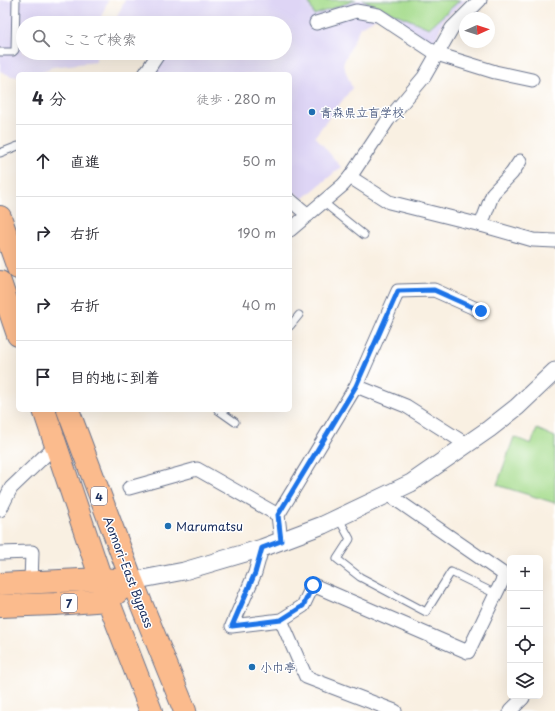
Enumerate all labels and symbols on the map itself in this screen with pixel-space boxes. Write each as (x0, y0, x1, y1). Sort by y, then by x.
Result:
north arrow (459, 12, 495, 48)
place label: 青森県立盲学校 (320, 103, 404, 121)
marker: 青森県立盲学校 (307, 107, 317, 117)
route end (472, 302, 490, 320)
road number: 4 (91, 487, 107, 505)
street label: Aomori-East Bypass (99, 513, 159, 631)
place label: Marumatsu (176, 517, 243, 535)
marker: Marumatsu (163, 521, 173, 531)
route start (304, 576, 322, 594)
road number: 7 (61, 594, 77, 612)
place label: 小巾亭 (260, 658, 296, 676)
marker: 小巾亭 (247, 662, 257, 672)

